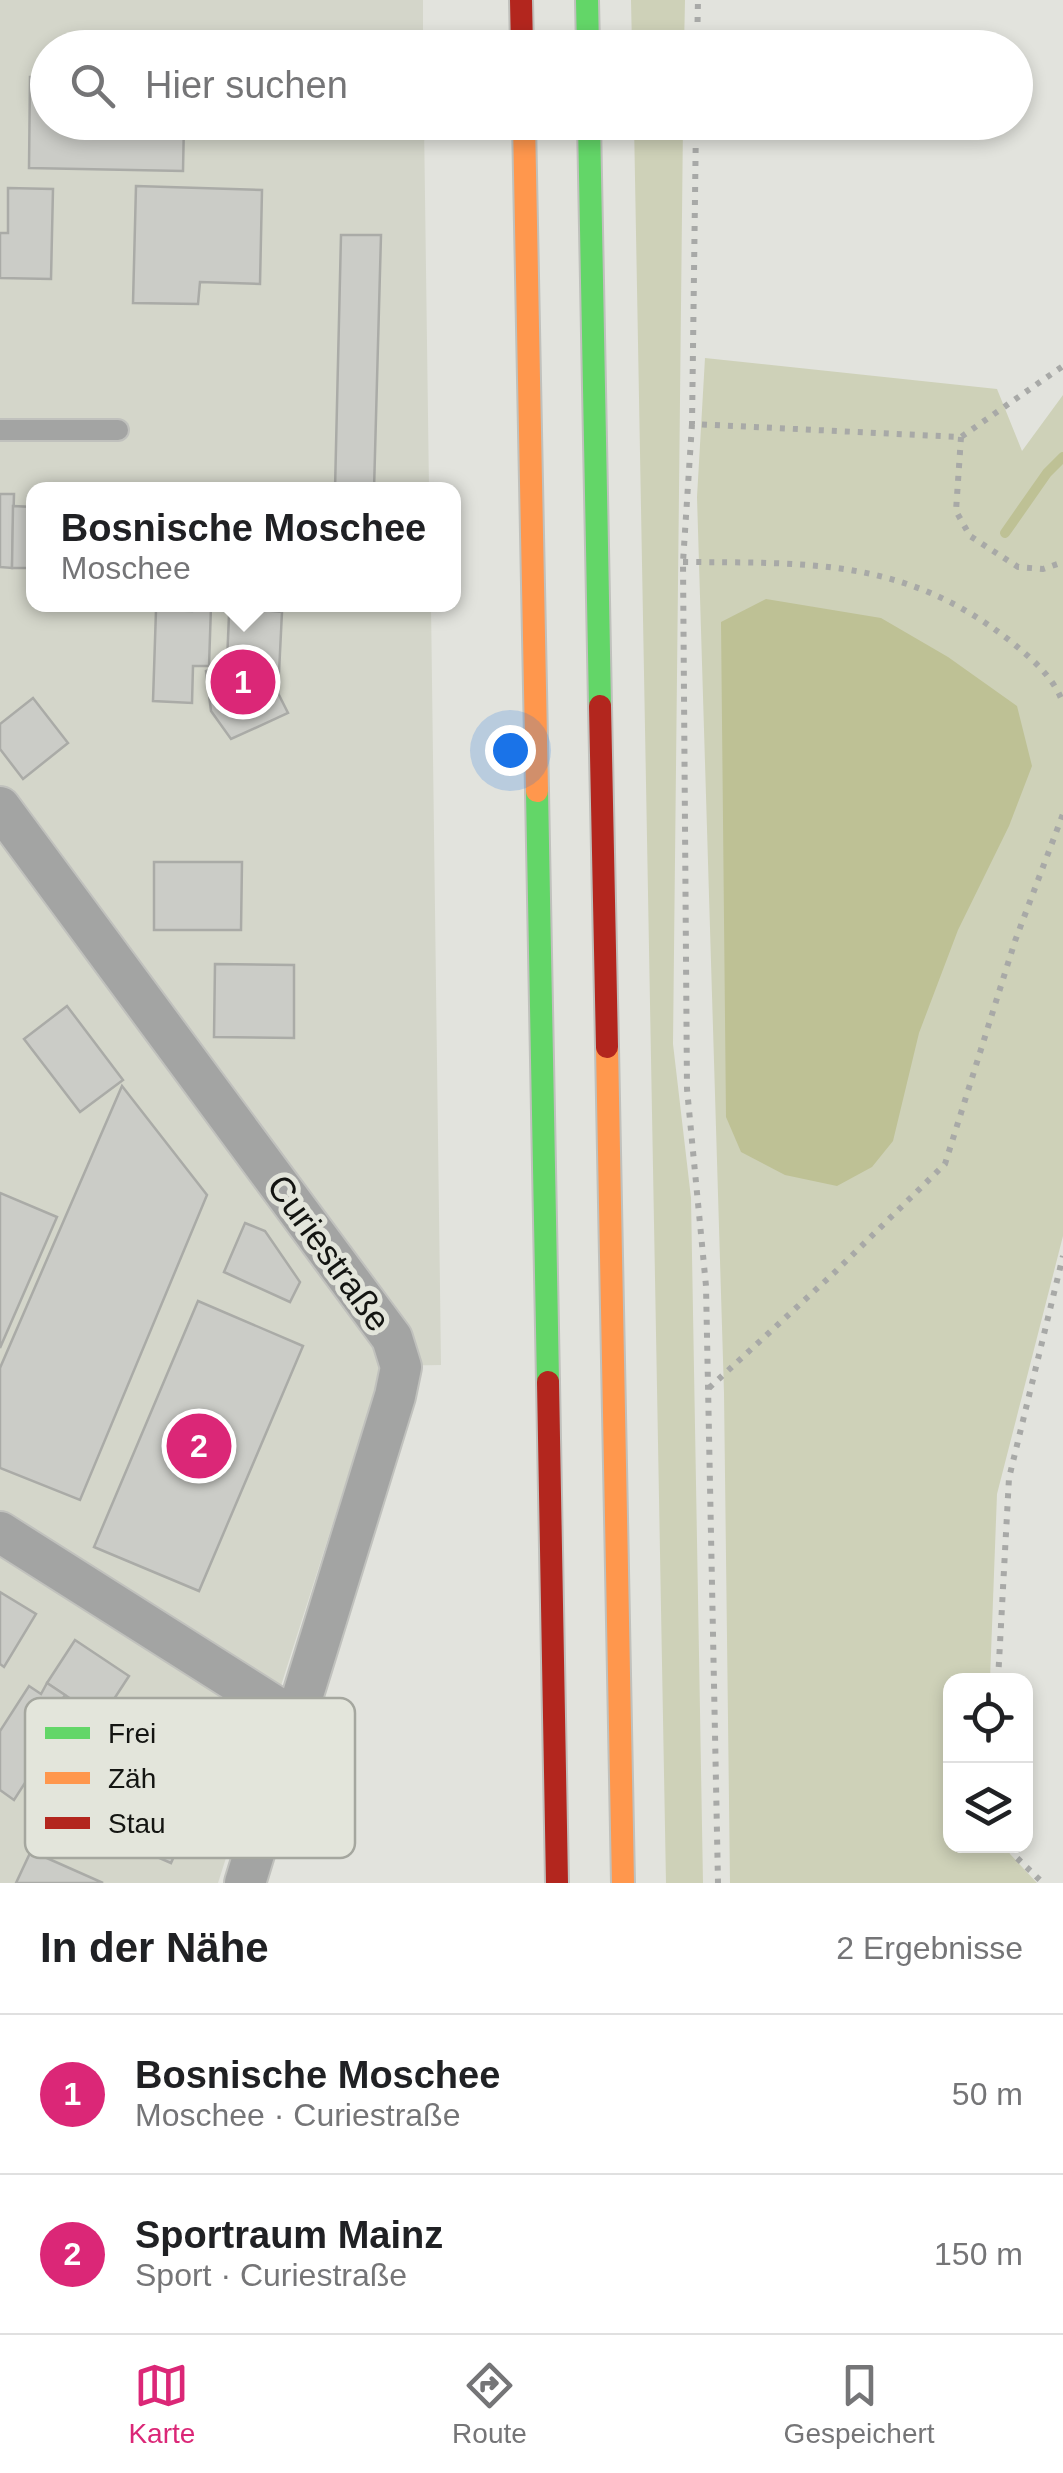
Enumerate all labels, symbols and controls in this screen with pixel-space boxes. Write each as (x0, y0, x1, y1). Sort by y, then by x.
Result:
search box (30, 30, 1033, 140)
icon: search (65, 58, 120, 113)
text: Hier suchen (145, 64, 348, 106)
popup (26, 482, 461, 612)
text: Bosnische Moschee (61, 507, 426, 549)
text: Moschee (61, 550, 191, 586)
pin: 1 (210, 644, 276, 720)
your location (485, 725, 536, 776)
street label: Curiestraße (260, 1167, 399, 1338)
pin: 2 (166, 1408, 232, 1484)
map controls (943, 1673, 1033, 1853)
button: locate (943, 1673, 1033, 1763)
legend (25, 1698, 355, 1858)
text: Frei (108, 1718, 156, 1749)
text: Zäh (108, 1763, 156, 1794)
button: layers (943, 1763, 1033, 1853)
text: Stau (108, 1808, 166, 1839)
text: In der Nähe (40, 1924, 269, 1971)
text: 2 Ergebnisse (836, 1930, 1023, 1966)
text: Bosnische Moschee (135, 2054, 500, 2096)
text: 1 (64, 2076, 81, 2112)
text: 50 m (952, 2076, 1023, 2112)
text: Moschee · Curiestraße (135, 2097, 460, 2133)
text: Sportraum Mainz (135, 2214, 443, 2256)
text: 2 (64, 2236, 81, 2272)
text: 150 m (934, 2236, 1023, 2272)
text: Sport · Curiestraße (135, 2257, 407, 2293)
tab: Karte (128, 2358, 195, 2450)
tab: Route (452, 2358, 527, 2450)
tab: Gespeichert (784, 2358, 935, 2450)

